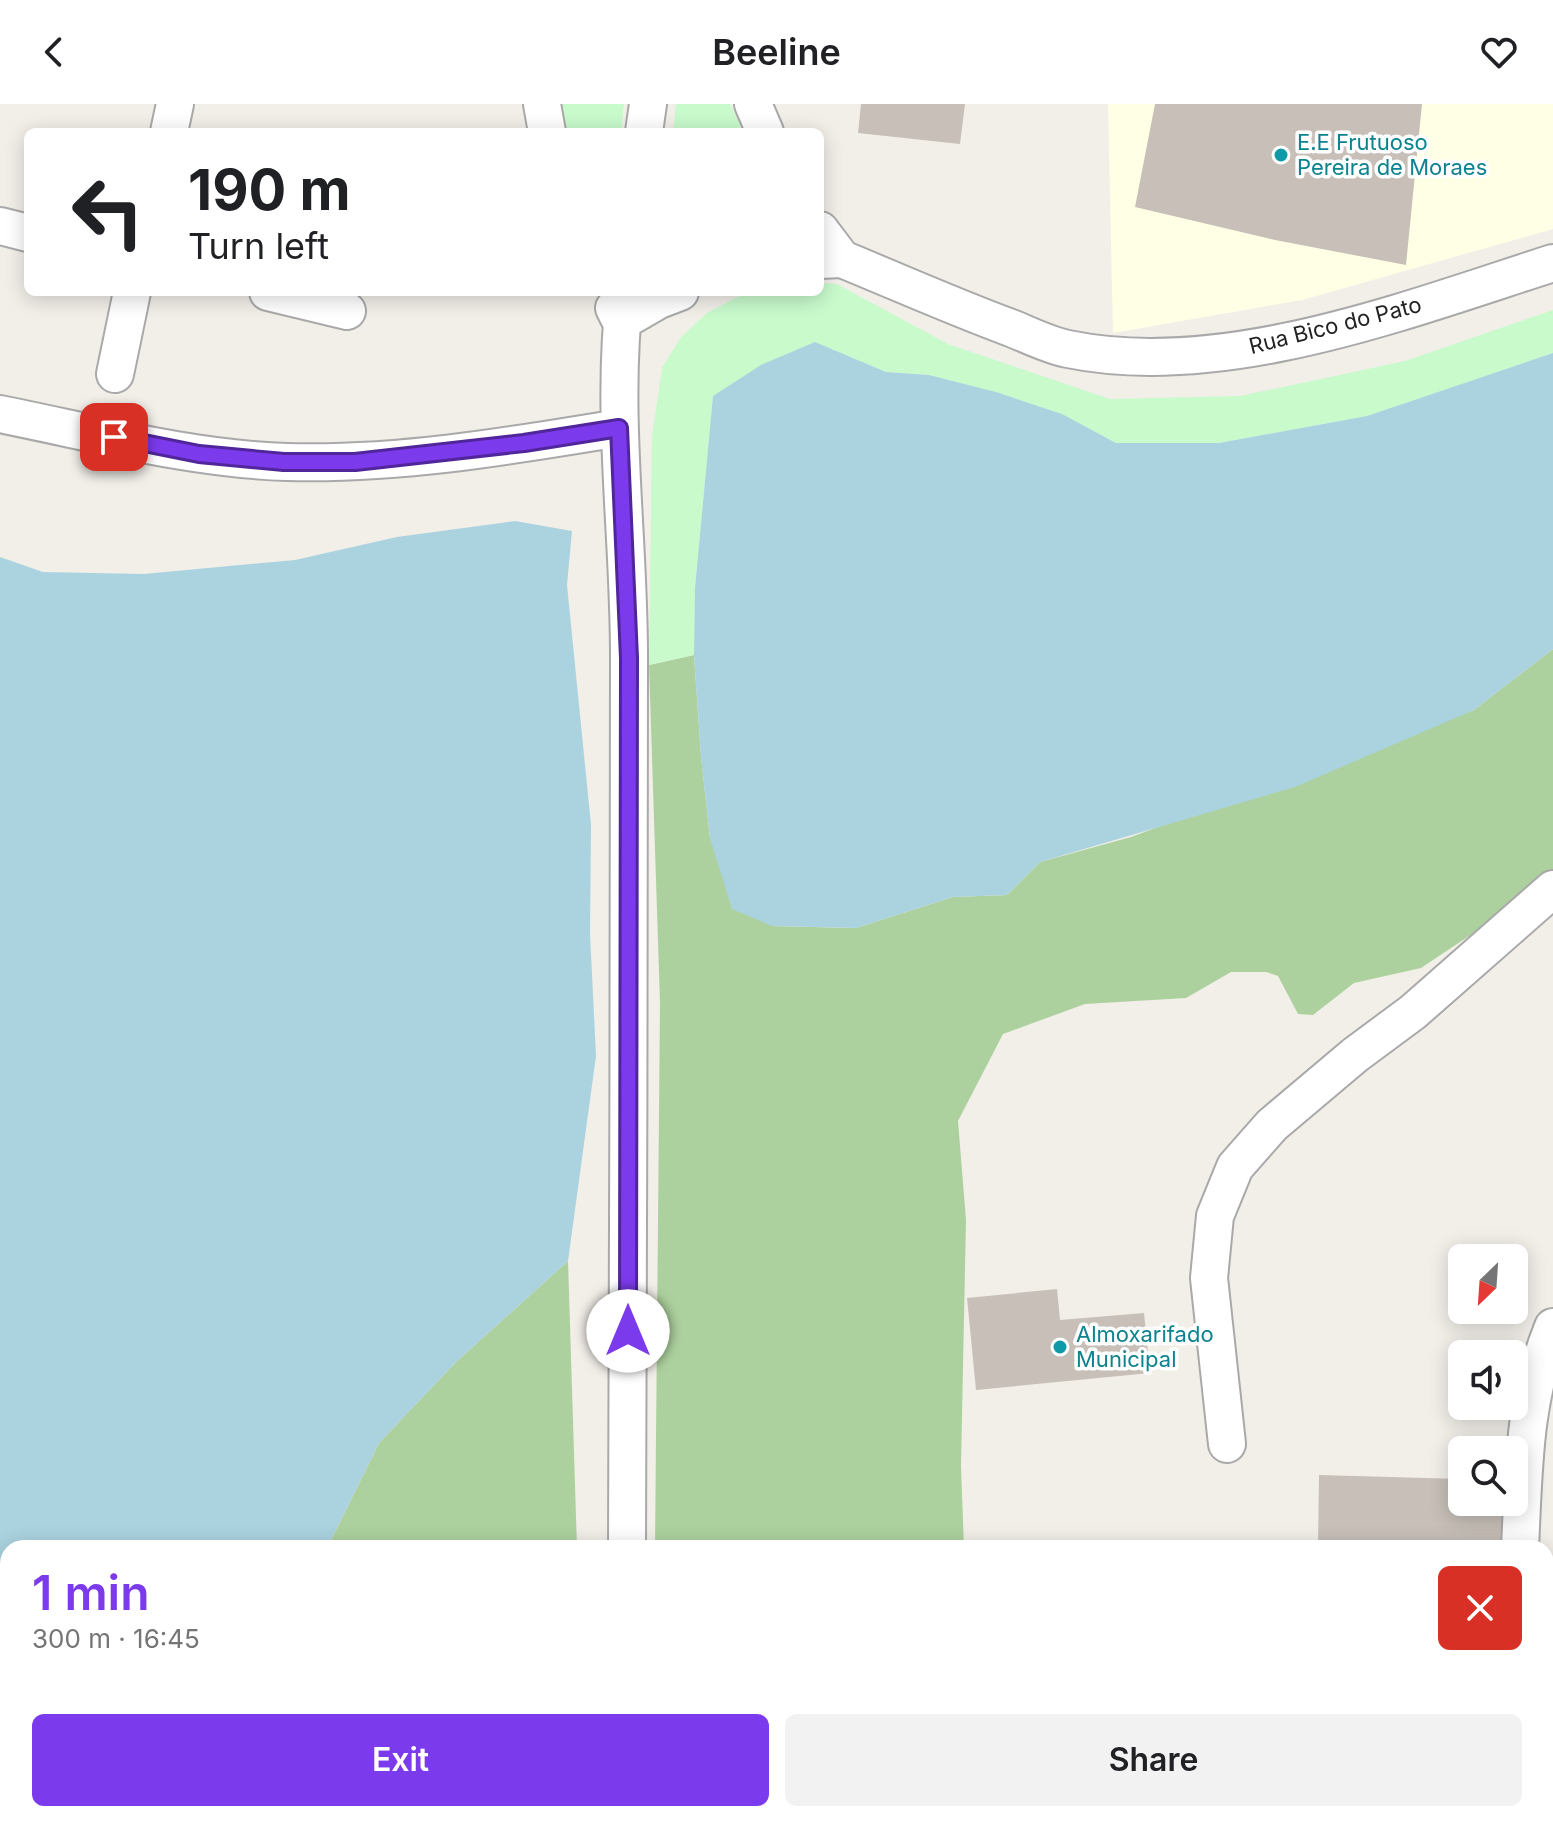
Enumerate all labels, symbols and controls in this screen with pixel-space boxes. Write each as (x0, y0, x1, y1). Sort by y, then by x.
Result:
icon: back (32, 30, 76, 74)
text: Beeline (712, 30, 841, 74)
icon: heart (1477, 30, 1521, 74)
place label: E.E Frutuoso Pereira de Moraes (1297, 129, 1487, 180)
marker: E.E Frutuoso Pereira de Moraes (1272, 146, 1290, 164)
text: 190 m (188, 156, 351, 224)
icon: left (56, 160, 160, 264)
text: Turn left (188, 224, 329, 268)
street label: Rua Bico do Pato (1246, 291, 1424, 359)
pin (80, 403, 148, 471)
icon: arrive (92, 415, 136, 459)
north arrow (1448, 1244, 1528, 1324)
map controls (1448, 1244, 1528, 1516)
position arrow (586, 1289, 670, 1373)
place label: Almoxarifado Municipal (1076, 1321, 1214, 1372)
marker: Almoxarifado Municipal (1051, 1338, 1069, 1356)
button: sound (1448, 1340, 1528, 1420)
button: search (1448, 1436, 1528, 1516)
text: 1 min (32, 1563, 150, 1622)
button: close (1438, 1566, 1522, 1650)
text: 300 m · 16:45 (32, 1623, 200, 1654)
button: Exit (32, 1714, 769, 1806)
button: Share (785, 1714, 1522, 1806)

